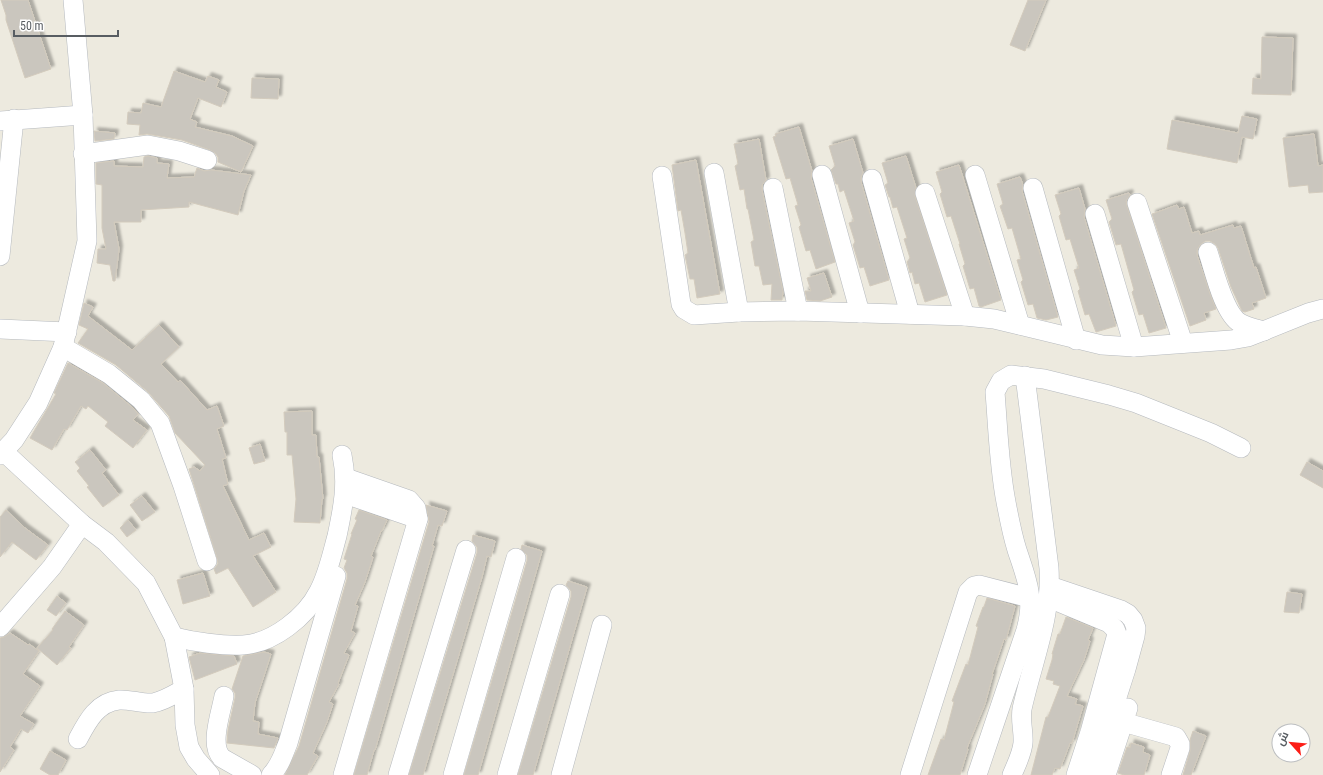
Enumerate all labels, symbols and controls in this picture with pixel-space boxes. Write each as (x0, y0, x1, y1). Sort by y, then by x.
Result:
scale bar (14, 12, 118, 38)
text: 50 m (20, 19, 44, 33)
north arrow (1271, 723, 1311, 763)
text: ش (1274, 729, 1292, 748)

